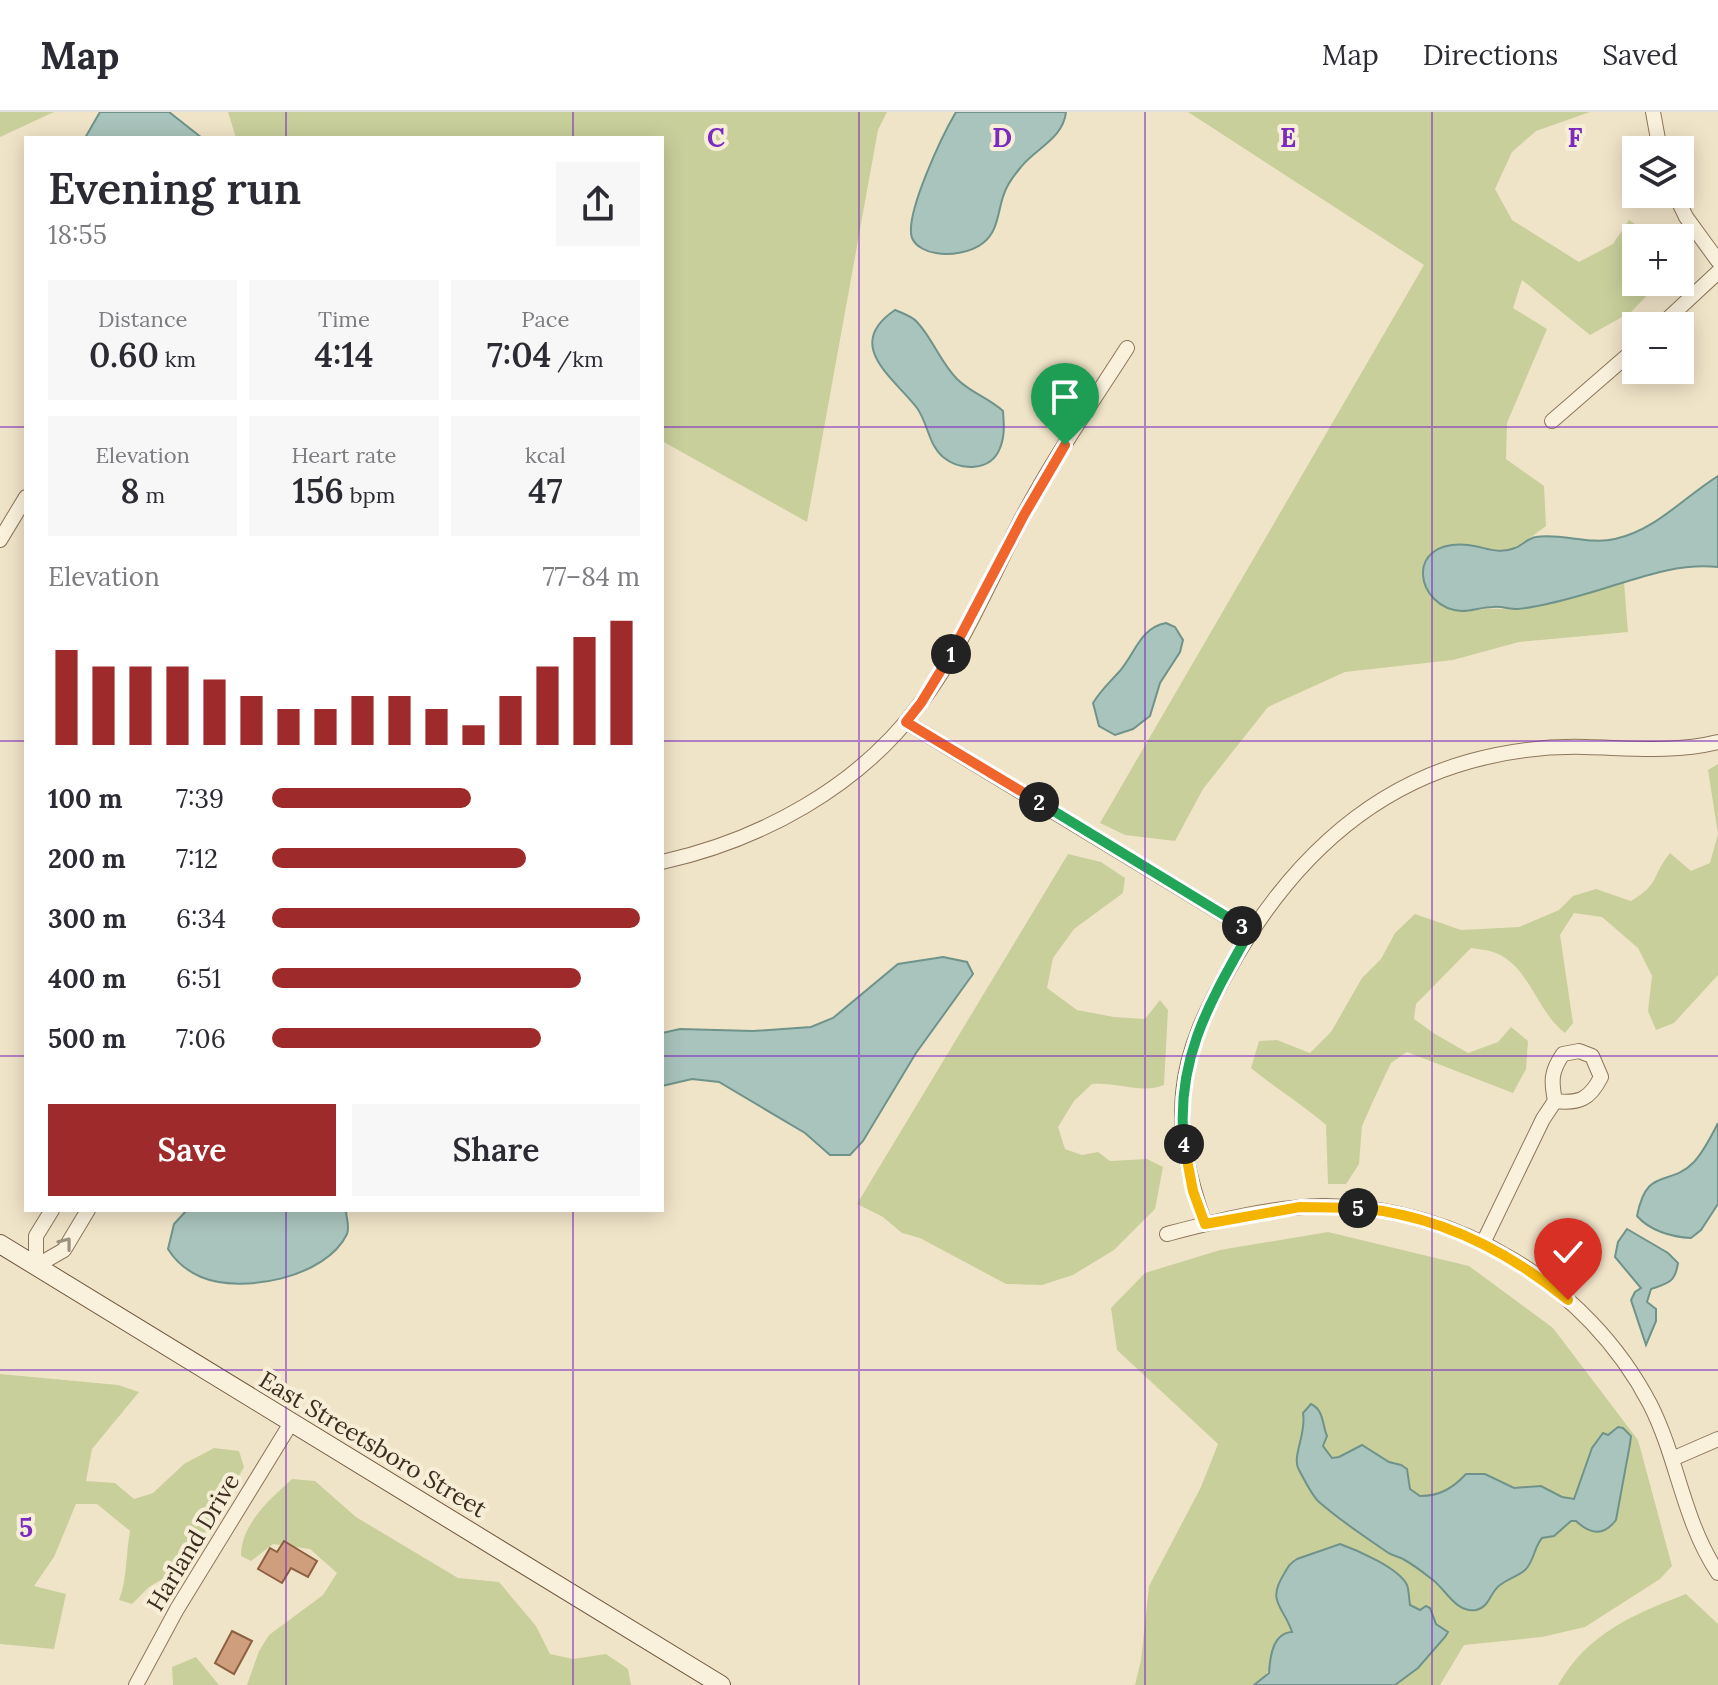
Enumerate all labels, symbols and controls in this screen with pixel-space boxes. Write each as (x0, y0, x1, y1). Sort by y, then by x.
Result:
text: Map (40, 31, 119, 79)
text: Map (1322, 37, 1379, 73)
text: Directions (1423, 37, 1558, 73)
text: Saved (1602, 37, 1678, 73)
text: C (707, 121, 725, 154)
text: D (992, 121, 1012, 154)
text: E (1280, 121, 1296, 154)
text: F (1568, 121, 1583, 154)
map controls (1622, 136, 1694, 384)
button: layers (1622, 136, 1694, 208)
text: Evening run (48, 160, 301, 216)
button: share (556, 162, 640, 246)
text: 18:55 (48, 218, 107, 251)
button: + (1622, 224, 1694, 296)
text: Distance (98, 305, 187, 333)
text: Time (318, 305, 370, 333)
text: Pace (521, 305, 569, 333)
button: − (1622, 312, 1694, 384)
text: 0.60 (89, 333, 159, 376)
text: 4:14 (315, 333, 373, 376)
text: 7:04 (487, 333, 551, 376)
text: km (159, 345, 196, 373)
text: /km (551, 345, 604, 373)
pin (1031, 363, 1099, 445)
icon: arrive (1043, 375, 1087, 419)
text: Elevation (95, 441, 190, 469)
text: Heart rate (292, 441, 396, 469)
text: kcal (525, 441, 566, 469)
text: 8 (120, 469, 140, 512)
text: 156 (293, 469, 344, 512)
text: 47 (528, 469, 563, 512)
text: m (140, 481, 165, 509)
text: bpm (344, 481, 395, 509)
text: Elevation (48, 560, 160, 593)
text: 77–84 m (542, 560, 640, 593)
pin: 1 (931, 634, 971, 674)
text: 1 (947, 640, 955, 668)
text: 100 m (48, 782, 122, 815)
text: 7:39 (176, 782, 224, 815)
pin: 2 (1019, 782, 1059, 822)
text: 2 (1033, 788, 1045, 816)
text: 200 m (48, 842, 126, 875)
text: 7:12 (176, 842, 218, 875)
text: 300 m (48, 902, 126, 935)
text: 6:34 (176, 902, 226, 935)
pin: 3 (1222, 906, 1262, 946)
text: 3 (1236, 912, 1248, 940)
text: 400 m (48, 962, 126, 995)
text: 6:51 (176, 962, 221, 995)
text: 500 m (48, 1022, 126, 1055)
text: 7:06 (176, 1022, 226, 1055)
button: Save (48, 1104, 336, 1196)
button: Share (352, 1104, 640, 1196)
pin: 4 (1164, 1124, 1204, 1164)
text: 4 (1178, 1130, 1190, 1158)
pin: 5 (1338, 1188, 1378, 1228)
text: 5 (1352, 1194, 1364, 1222)
pin (1534, 1218, 1602, 1300)
icon: check (1546, 1230, 1590, 1274)
one-way arrow (57, 1237, 71, 1252)
street label: East Streetsboro Street (254, 1364, 493, 1525)
street label: Harland Drive (140, 1467, 246, 1617)
text: 5 (19, 1511, 33, 1544)

